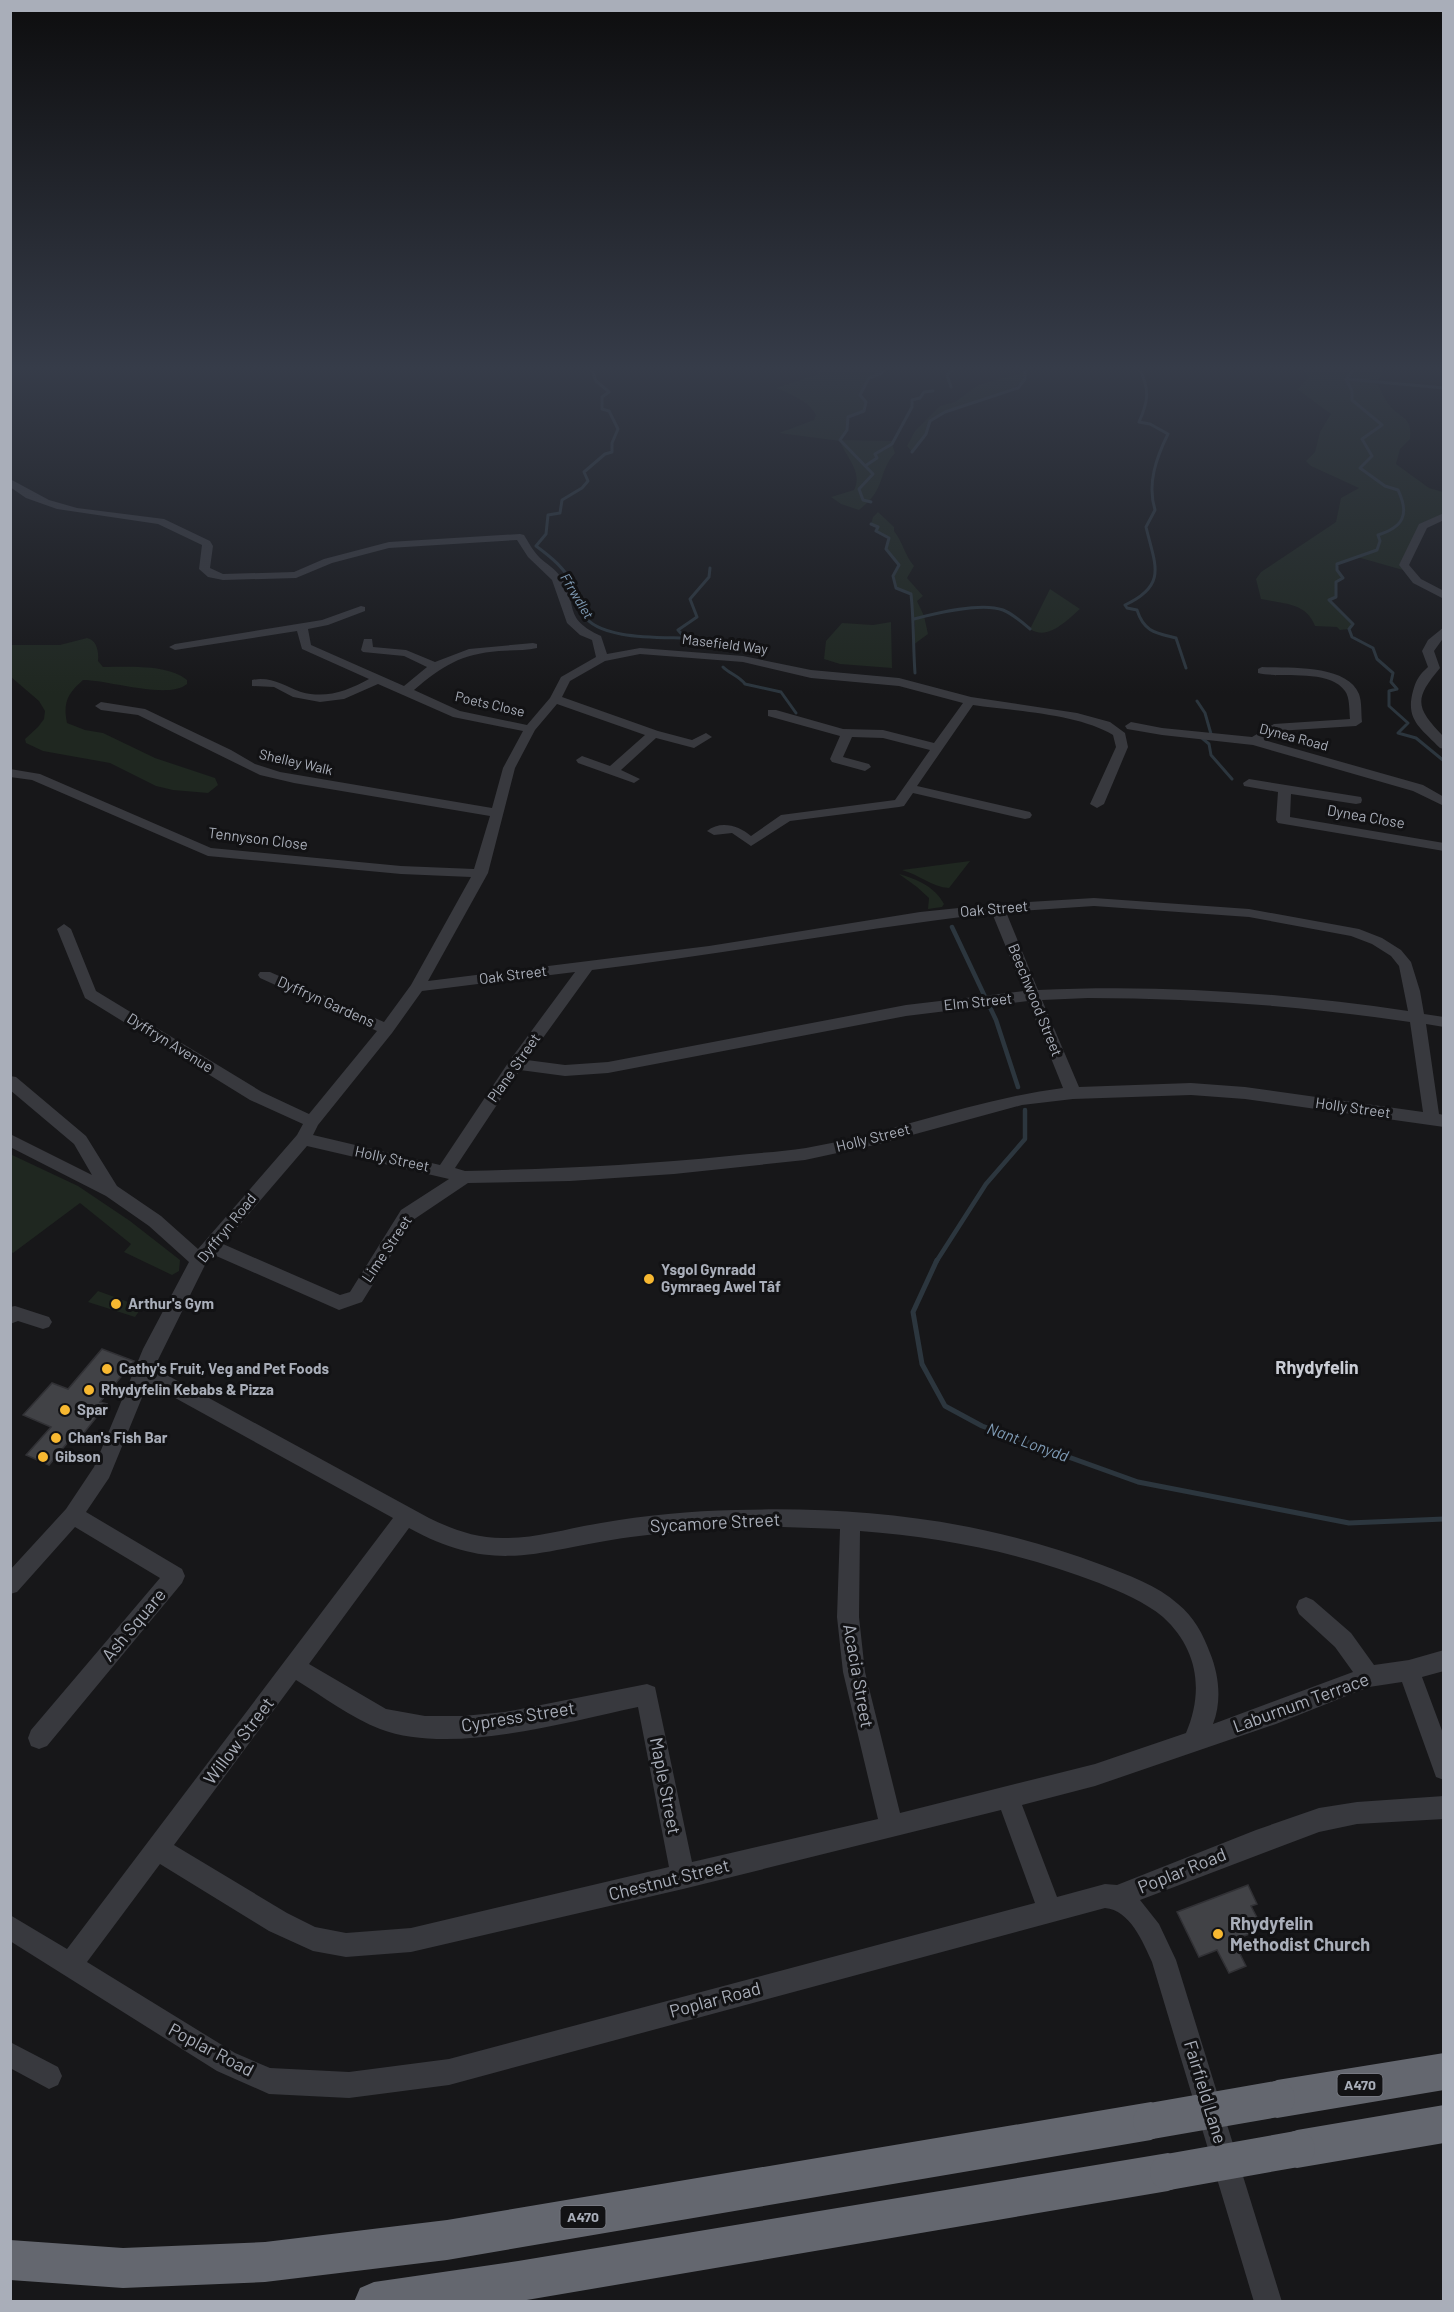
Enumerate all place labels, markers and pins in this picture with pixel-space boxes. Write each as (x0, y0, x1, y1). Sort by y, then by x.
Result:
place label: Ysgol Gynradd Gymraeg Awel Tâf (661, 1260, 781, 1295)
marker: Ysgol Gynradd Gymraeg Awel Tâf (642, 1272, 656, 1286)
place label: Arthur's Gym (128, 1294, 214, 1312)
marker: Arthur's Gym (109, 1297, 123, 1311)
place label: Cathy's Fruit, Veg and Pet Foods (119, 1359, 330, 1377)
marker: Cathy's Fruit, Veg and Pet Foods (100, 1362, 114, 1376)
place label: Rhydyfelin Kebabs & Pizza (101, 1380, 274, 1398)
marker: Rhydyfelin Kebabs & Pizza (82, 1383, 96, 1397)
place label: Spar (77, 1400, 108, 1418)
marker: Spar (58, 1403, 72, 1417)
place label: Chan's Fish Bar (68, 1428, 168, 1446)
marker: Chan's Fish Bar (49, 1431, 63, 1445)
place label: Gibson (55, 1447, 101, 1465)
marker: Gibson (36, 1450, 50, 1464)
place label: Rhydyfelin Methodist Church (1230, 1912, 1370, 1955)
marker: Rhydyfelin Methodist Church (1211, 1927, 1225, 1941)

